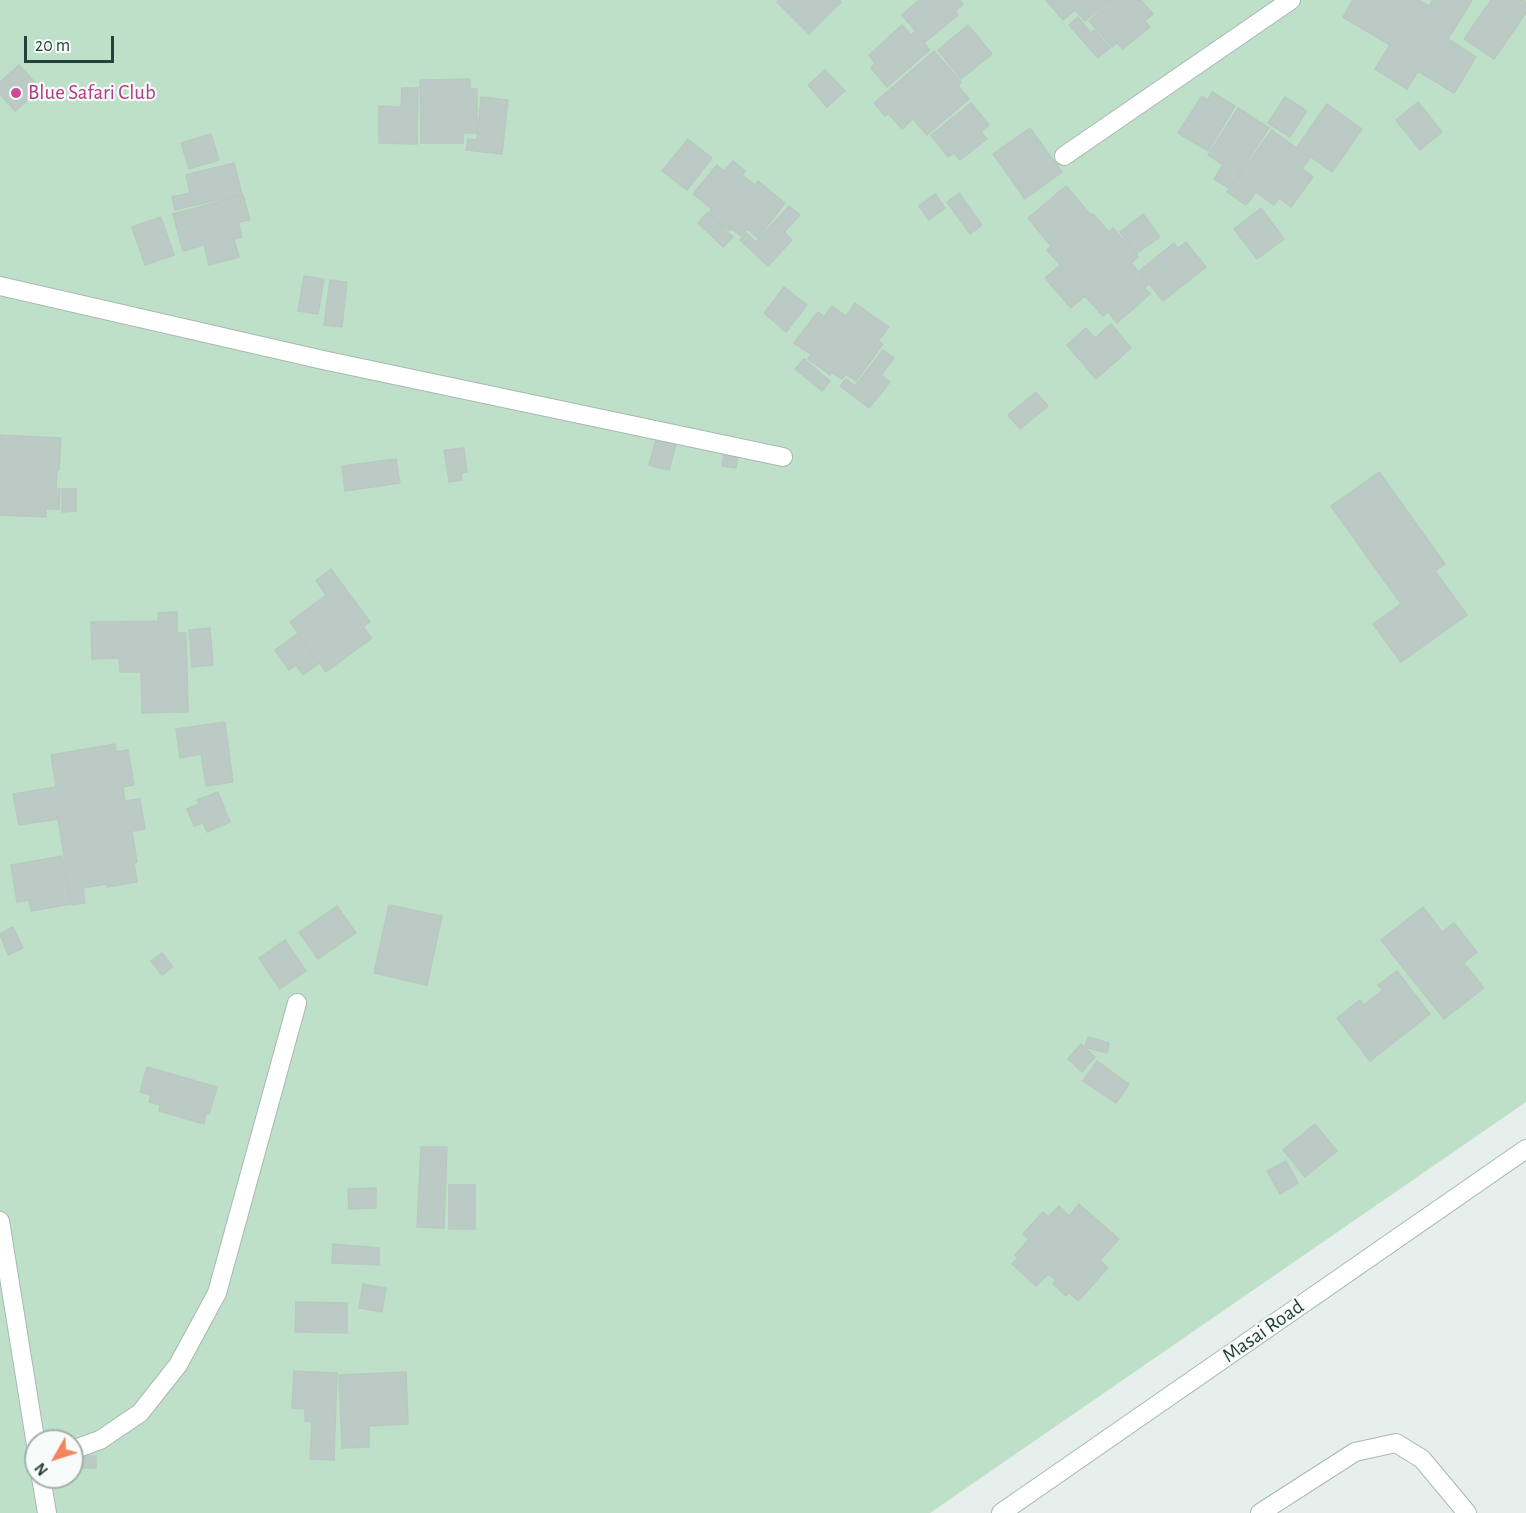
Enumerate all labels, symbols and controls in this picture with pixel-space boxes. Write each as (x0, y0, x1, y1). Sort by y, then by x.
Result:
scale bar (27, 24, 117, 62)
text: 20 m (35, 37, 70, 55)
place label: Blue Safari Club (28, 80, 156, 106)
marker: Blue Safari Club (9, 86, 23, 100)
street label: Masai Road (1217, 1294, 1309, 1368)
north arrow (24, 1429, 84, 1489)
text: N (32, 1460, 51, 1478)

